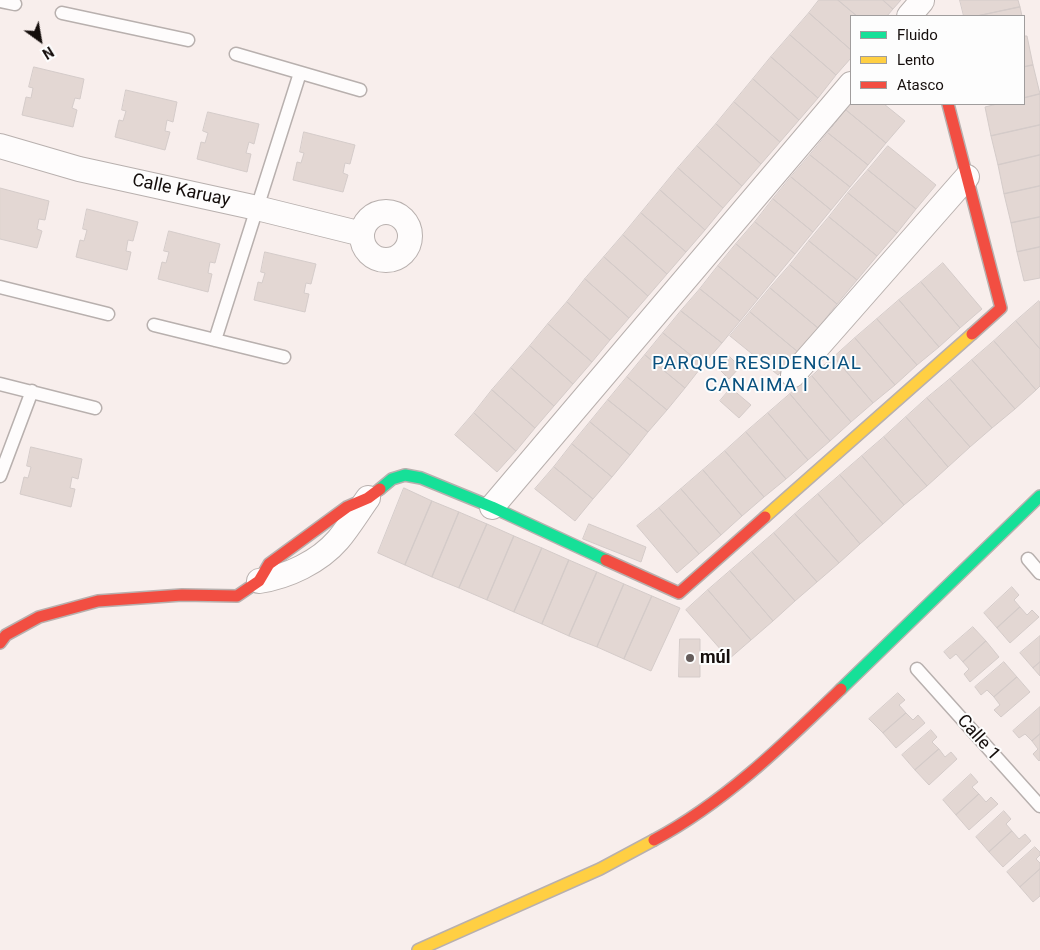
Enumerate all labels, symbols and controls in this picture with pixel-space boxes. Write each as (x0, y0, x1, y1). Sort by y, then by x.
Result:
north arrow (15, 15, 65, 65)
legend (850, 15, 1025, 105)
text: Fluido (897, 26, 938, 44)
text: N (40, 43, 56, 62)
text: Lento (897, 51, 935, 69)
text: Atasco (897, 76, 944, 94)
street label: Calle Karuay (130, 170, 232, 212)
district label: PARQUE RESIDENCIAL CANAIMA I (650, 353, 864, 397)
place label: múl (700, 647, 730, 669)
marker: múl (684, 652, 696, 664)
street label: Calle 1 (952, 711, 1004, 765)

